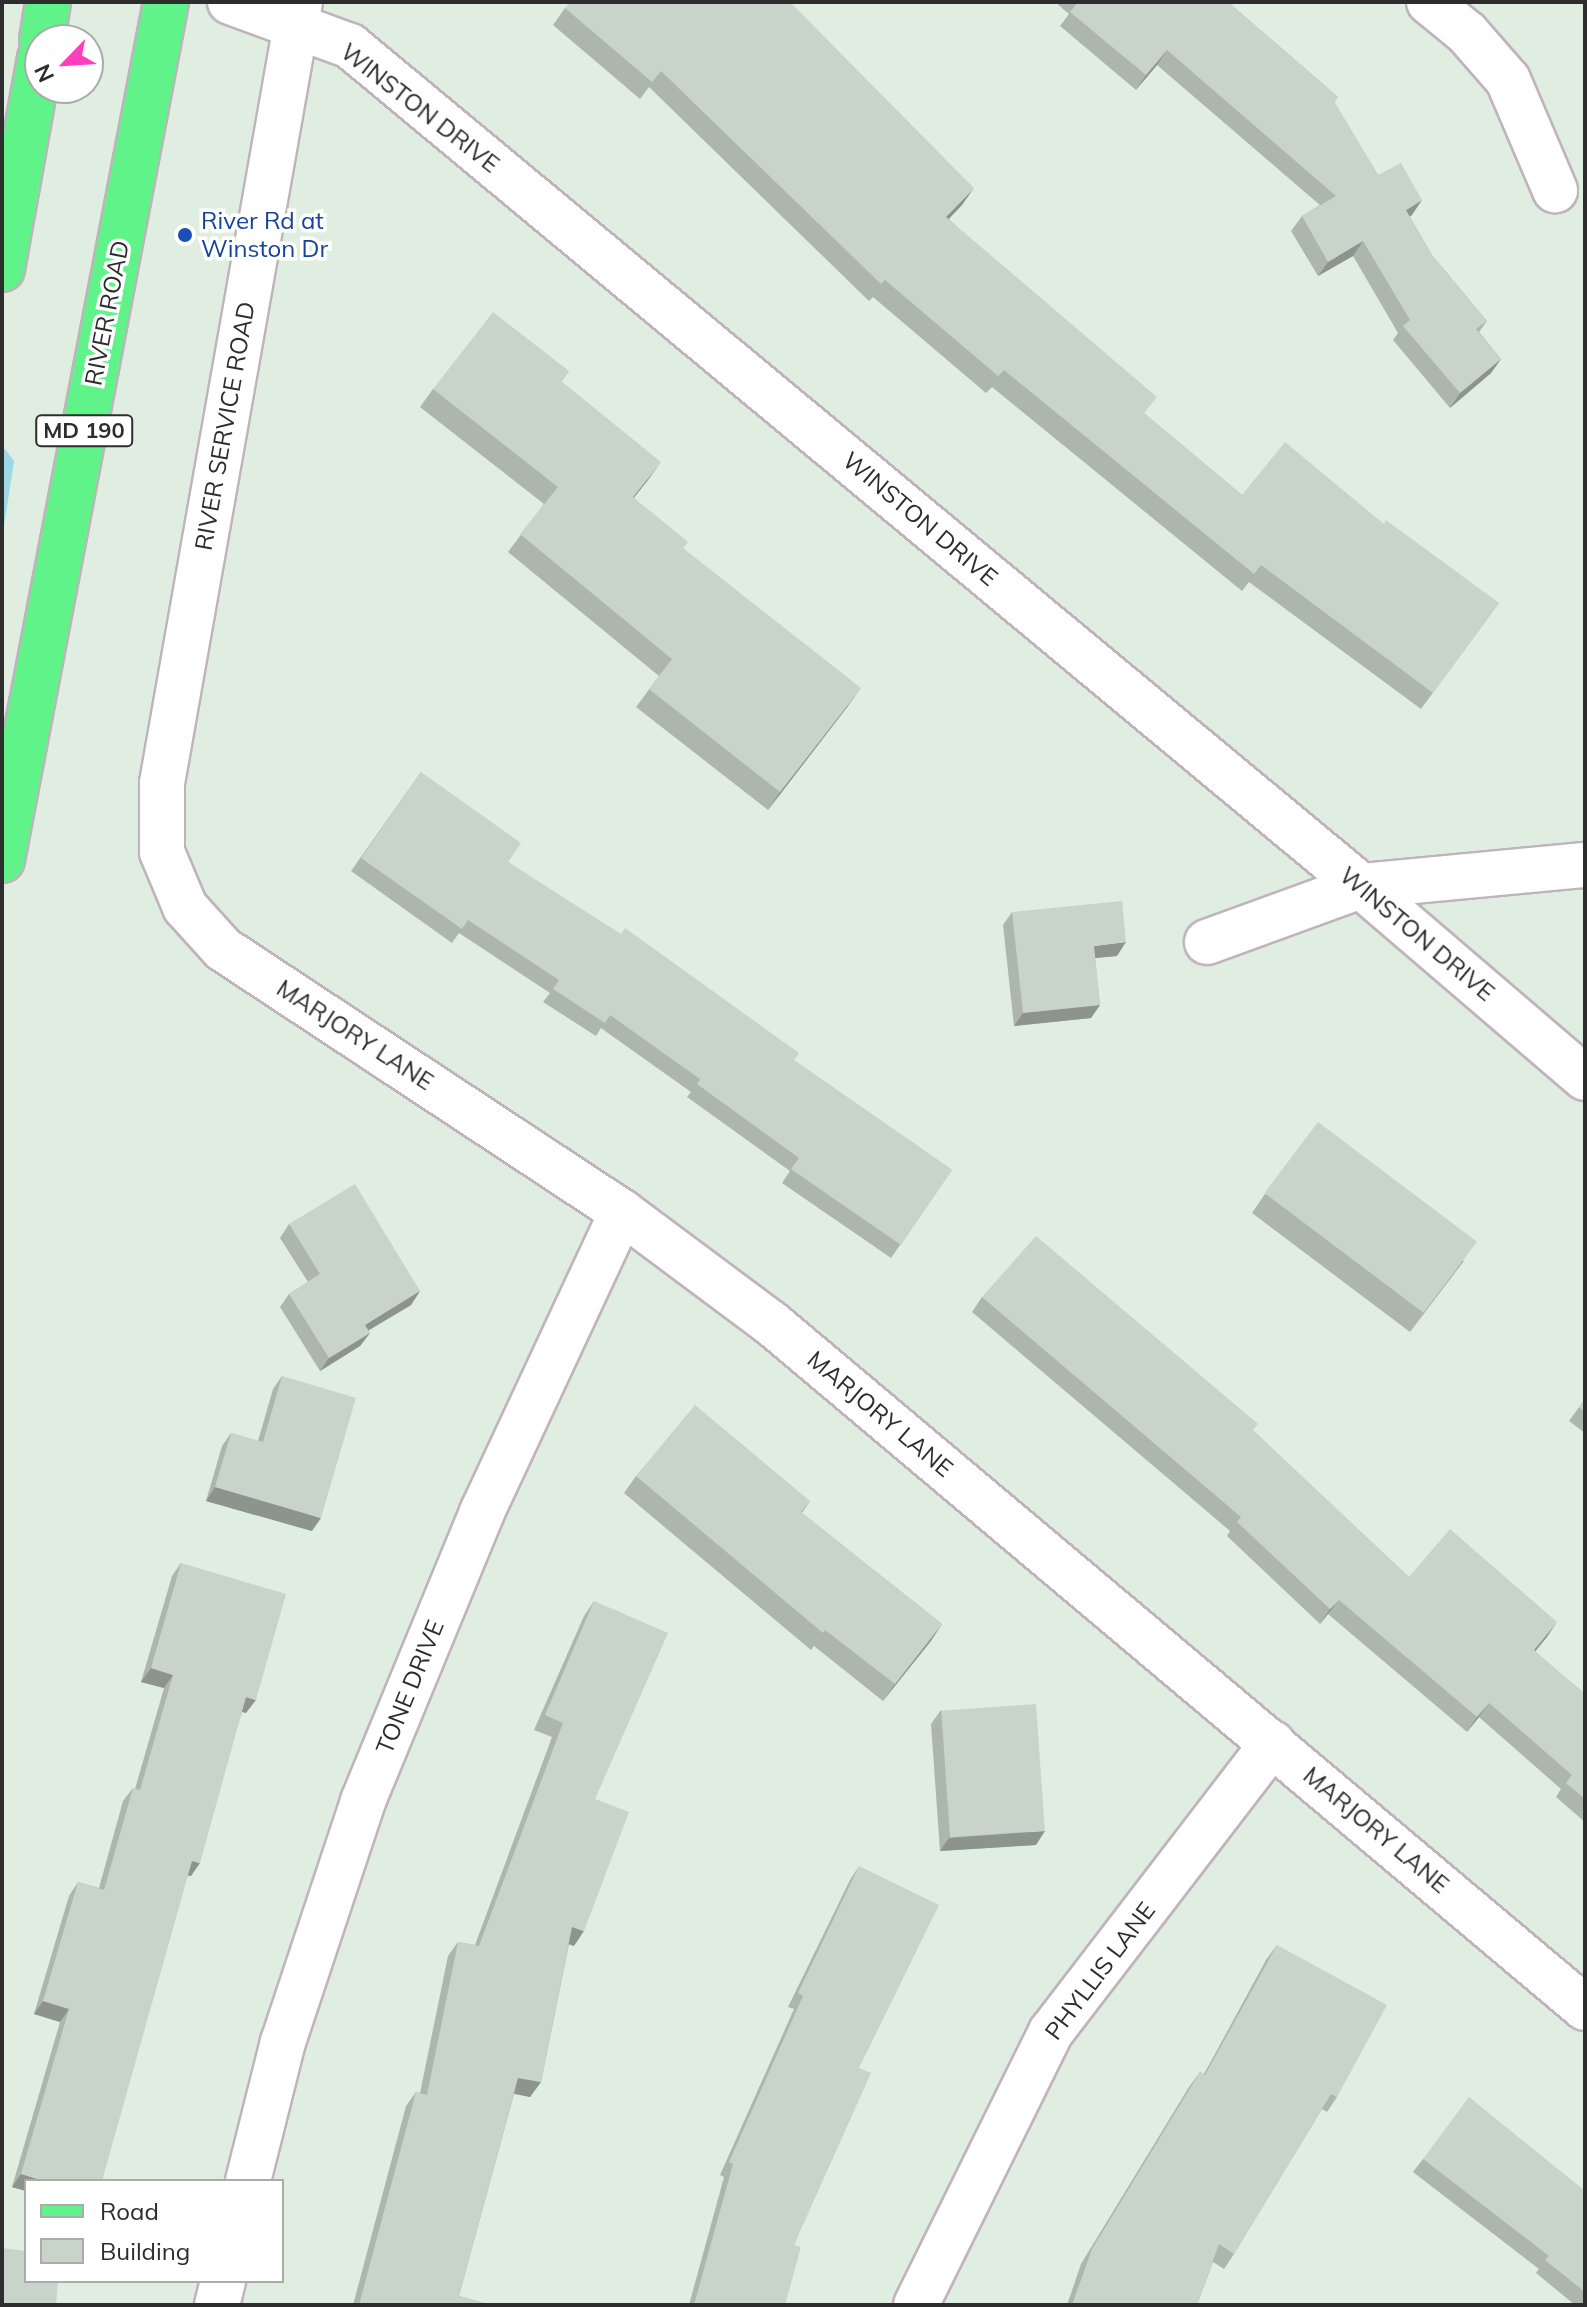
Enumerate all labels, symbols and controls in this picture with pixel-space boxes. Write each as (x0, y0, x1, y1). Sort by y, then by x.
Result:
north arrow (24, 24, 104, 104)
street label: WINSTON DRIVE (335, 37, 505, 179)
text: N (28, 60, 60, 87)
place label: River Rd at Winston Dr (201, 207, 328, 263)
marker: River Rd at Winston Dr (176, 226, 194, 244)
street label: RIVER ROAD (79, 238, 135, 388)
street label: RIVER SERVICE ROAD (189, 299, 261, 553)
road number: MD 190 (34, 413, 134, 449)
street label: WINSTON DRIVE (837, 446, 1003, 592)
street label: WINSTON DRIVE (1334, 861, 1500, 1007)
street label: MARJORY LANE (271, 974, 439, 1096)
street label: MARJORY LANE (801, 1345, 959, 1483)
street label: TONE DRIVE (370, 1616, 450, 1758)
street label: MARJORY LANE (1297, 1761, 1455, 1899)
street label: PHYLLIS LANE (1039, 1897, 1161, 2045)
legend (24, 2179, 284, 2283)
text: Road (100, 2196, 159, 2226)
text: Building (100, 2236, 190, 2266)

